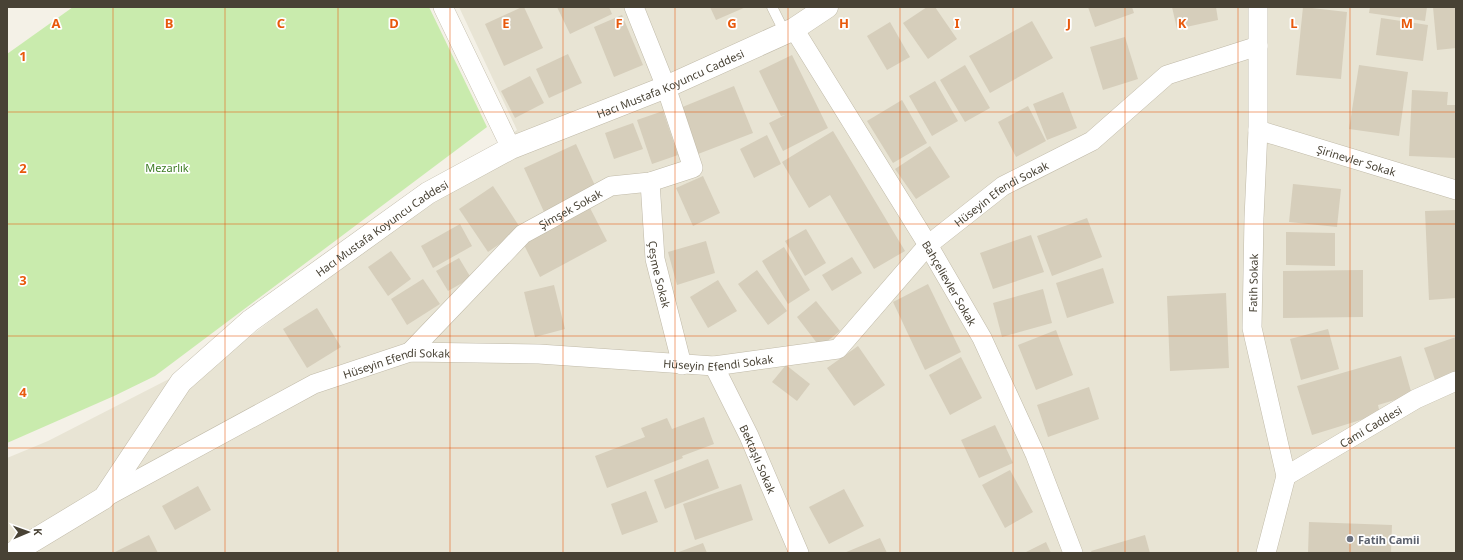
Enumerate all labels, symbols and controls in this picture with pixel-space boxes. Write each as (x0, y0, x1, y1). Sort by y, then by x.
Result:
text: A (52, 14, 61, 32)
text: B (165, 14, 173, 32)
text: C (277, 14, 285, 32)
text: D (389, 14, 399, 32)
text: E (502, 14, 510, 32)
text: F (615, 14, 623, 32)
text: G (727, 14, 737, 32)
text: H (839, 14, 849, 32)
text: I (954, 14, 960, 32)
text: J (1066, 14, 1071, 32)
text: K (1178, 14, 1187, 32)
text: L (1290, 14, 1298, 32)
text: M (1401, 14, 1413, 32)
street label: Hacı Mustafa Koyuncu Caddesi (594, 45, 746, 121)
text: 1 (19, 47, 27, 65)
street label: Şirinevler Sokak (1315, 141, 1398, 179)
street label: Hüseyin Efendi Sokak (950, 157, 1051, 230)
text: 2 (19, 159, 27, 177)
park label: Mezarlık (145, 160, 189, 175)
street label: Hacı Mustafa Koyuncu Caddesi (312, 176, 451, 279)
street label: Şimşek Sokak (536, 185, 605, 232)
street label: Bahçelievler Sokak (919, 237, 981, 328)
street label: Çeşme Sokak (646, 240, 675, 309)
street label: Fatih Sokak (1245, 253, 1261, 313)
text: 3 (19, 271, 27, 289)
street label: Hüseyin Efendi Sokak (341, 344, 450, 381)
street label: Hüseyin Efendi Sokak (663, 350, 774, 373)
text: 4 (19, 383, 27, 401)
street label: Cami Caddesi (1336, 402, 1404, 450)
street label: Bektaşlı Sokak (737, 422, 780, 496)
north arrow (8, 512, 48, 552)
text: K (31, 528, 46, 536)
place label: Fatih Camii (1358, 532, 1420, 547)
marker: Fatih Camii (1345, 534, 1355, 544)

